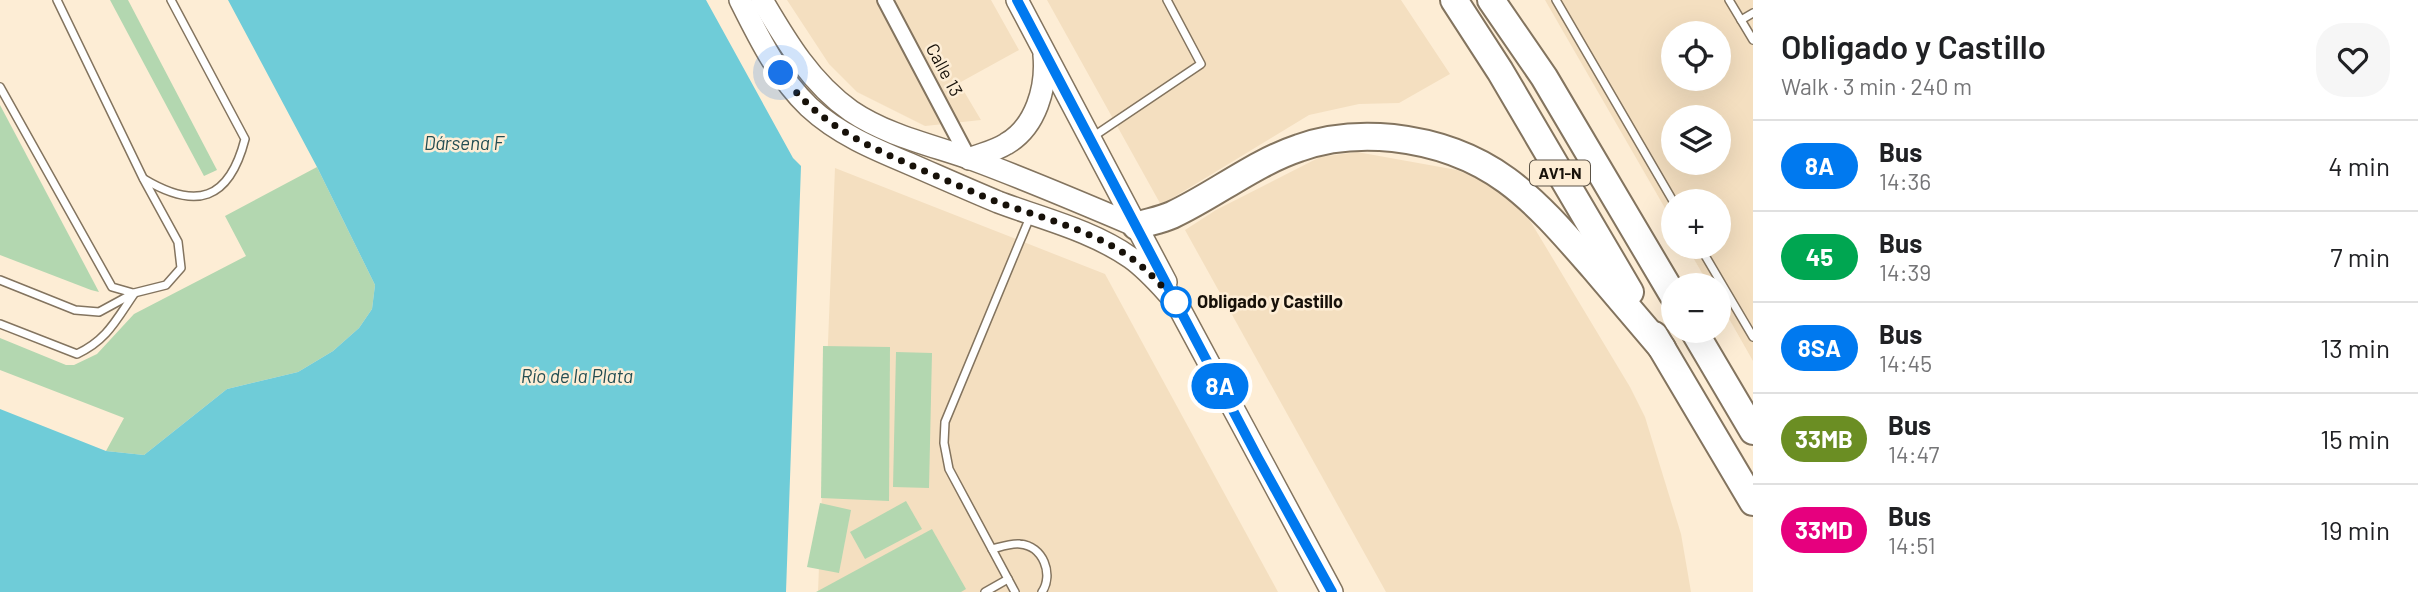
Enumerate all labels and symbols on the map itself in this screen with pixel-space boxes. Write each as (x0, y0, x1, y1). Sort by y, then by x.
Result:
street label: Calle 13 (922, 39, 968, 100)
your location (763, 55, 798, 90)
water label: Dársena F (424, 131, 506, 154)
road number: AV1-N (1530, 160, 1590, 186)
marker: Obligado y Castillo (1161, 287, 1191, 317)
place label: Obligado y Castillo (1197, 290, 1343, 312)
line badge: 8A (1188, 363, 1252, 409)
water label: Río de la Plata (521, 364, 633, 387)

